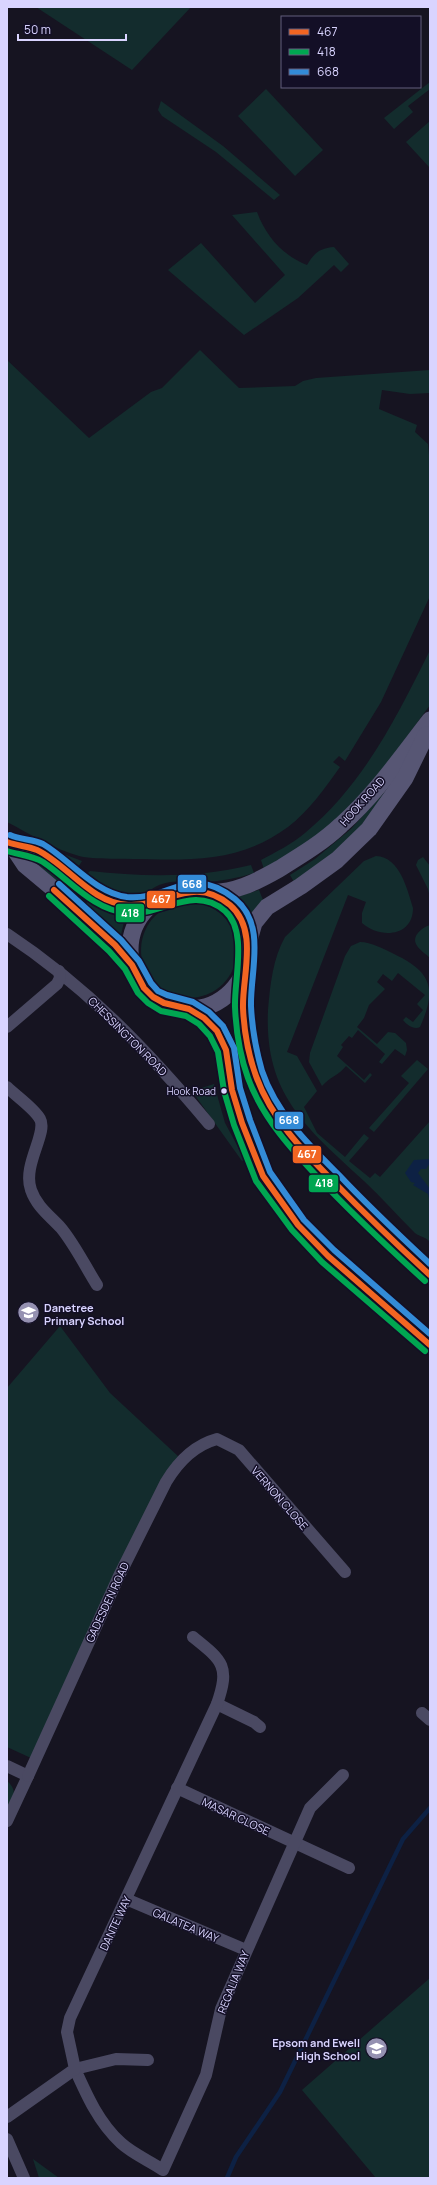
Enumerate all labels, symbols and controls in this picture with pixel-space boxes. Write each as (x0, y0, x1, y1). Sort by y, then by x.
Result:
scale bar (18, 16, 126, 42)
legend (281, 16, 421, 88)
text: 50 m (24, 21, 51, 38)
text: 467 (317, 23, 338, 40)
text: 418 (317, 43, 336, 60)
text: 668 (317, 63, 339, 80)
street label: HOOK ROAD (336, 773, 388, 829)
line badge: 668 (177, 874, 207, 893)
text: 668 (182, 876, 202, 891)
line badge: 467 (146, 890, 176, 909)
text: 467 (151, 891, 171, 906)
line badge: 418 (115, 903, 145, 923)
text: 418 (121, 905, 139, 920)
street label: CHESSINGTON ROAD (85, 993, 171, 1079)
place label: Hook Road (167, 1084, 216, 1098)
marker: Hook Road (219, 1086, 229, 1096)
line badge: 668 (274, 1111, 304, 1130)
text: 668 (279, 1112, 299, 1127)
line badge: 467 (292, 1145, 322, 1164)
text: 467 (297, 1146, 317, 1161)
line badge: 418 (308, 1174, 339, 1193)
text: 418 (315, 1175, 333, 1190)
school or university icon: Danetree Primary School (16, 1300, 42, 1326)
place label: Danetree Primary School (44, 1300, 124, 1328)
street label: VERNON CLOSE (248, 1463, 312, 1533)
street label: GADESDEN ROAD (82, 1559, 132, 1645)
street label: MASAR CLOSE (200, 1794, 272, 1838)
street label: DANTE WAY (96, 1892, 135, 1953)
street label: GALATEA WAY (151, 1904, 222, 1946)
street label: REGALIA WAY (214, 1947, 253, 2016)
place label: Epsom and Ewell High School (272, 2035, 360, 2063)
school or university icon: Epsom and Ewell High School (363, 2035, 389, 2061)

